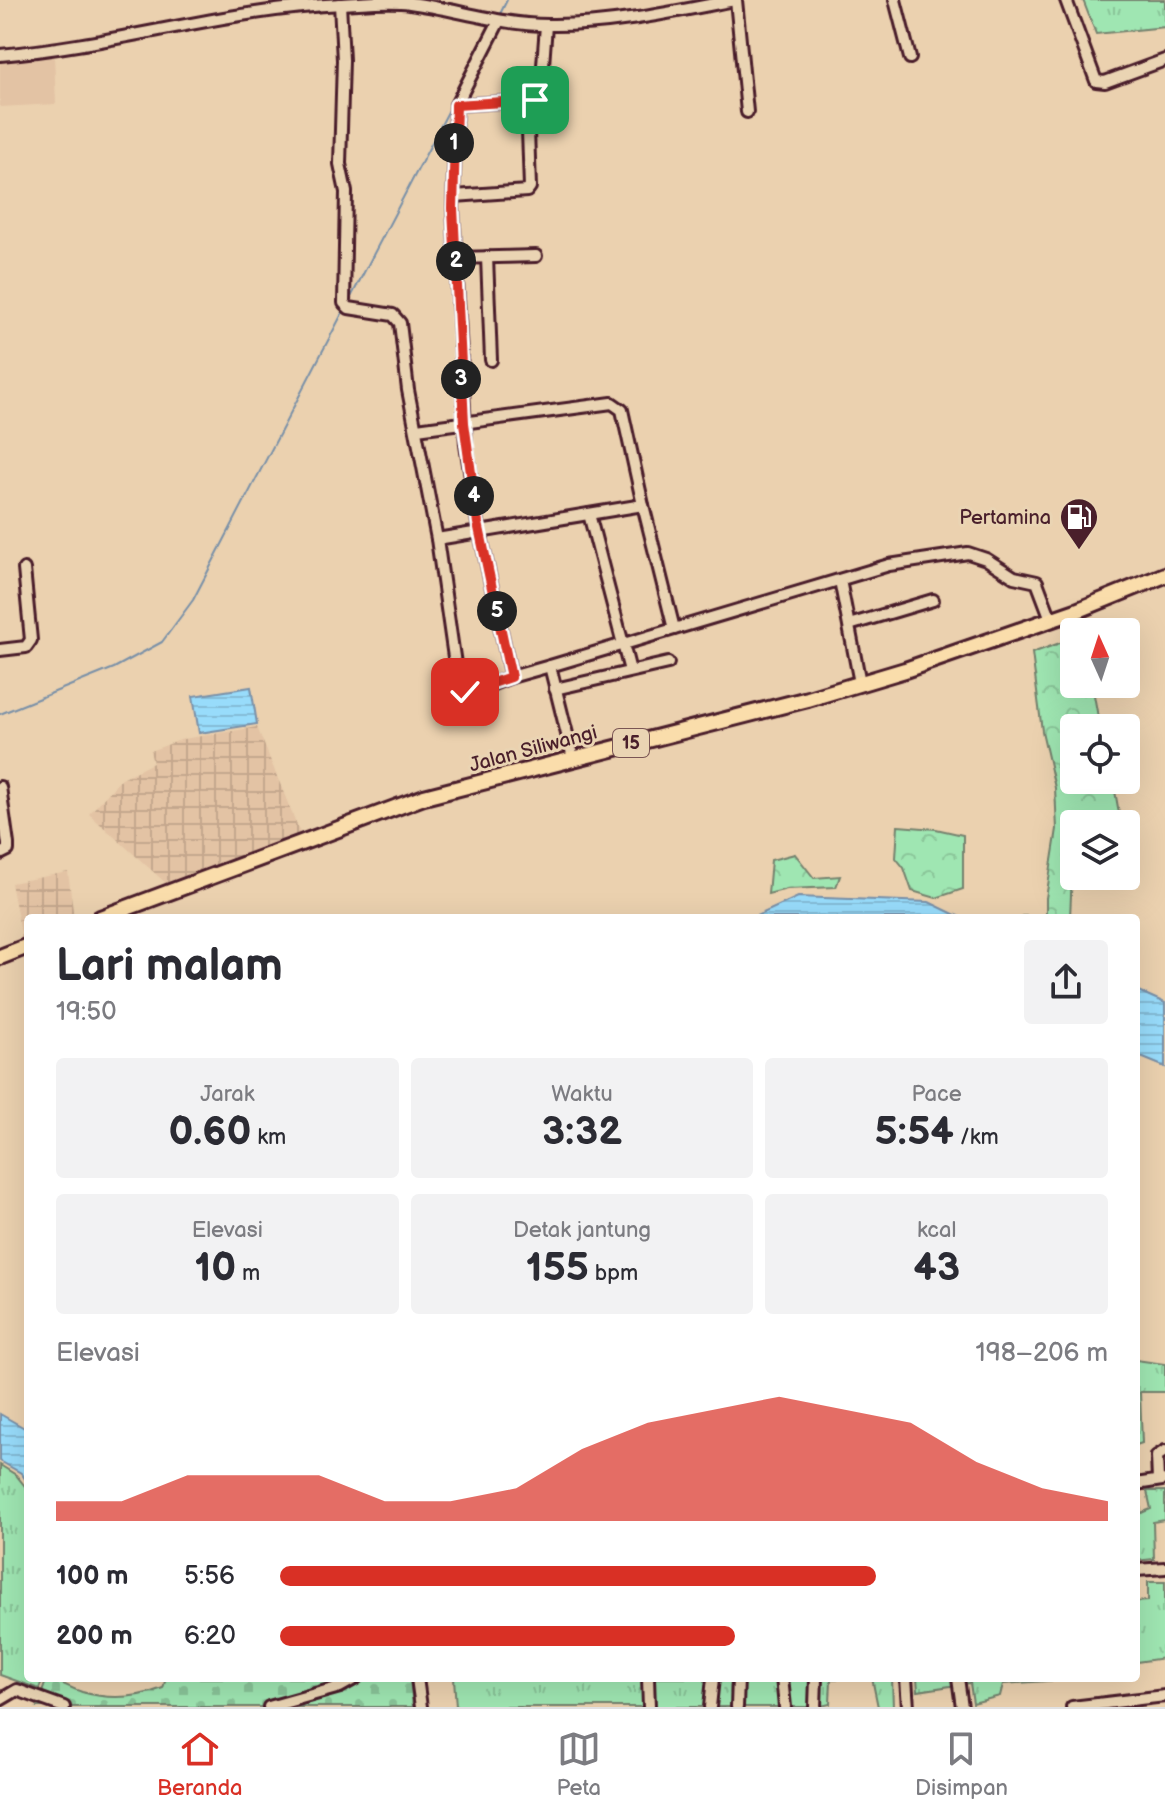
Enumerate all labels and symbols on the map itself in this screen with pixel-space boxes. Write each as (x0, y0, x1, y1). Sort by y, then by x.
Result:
pin (501, 66, 569, 134)
pin: 1 (434, 123, 474, 163)
pin: 2 (436, 241, 476, 281)
pin: 3 (441, 359, 481, 399)
pin: 4 (454, 476, 494, 516)
fuel station icon: Pertamina (1058, 496, 1100, 551)
place label: Pertamina (959, 506, 1051, 530)
pin: 5 (477, 591, 517, 631)
north arrow (1060, 618, 1140, 698)
pin (431, 658, 499, 726)
street label: Jalan Siliwangi (467, 720, 600, 778)
road number: 15 (613, 729, 649, 757)

